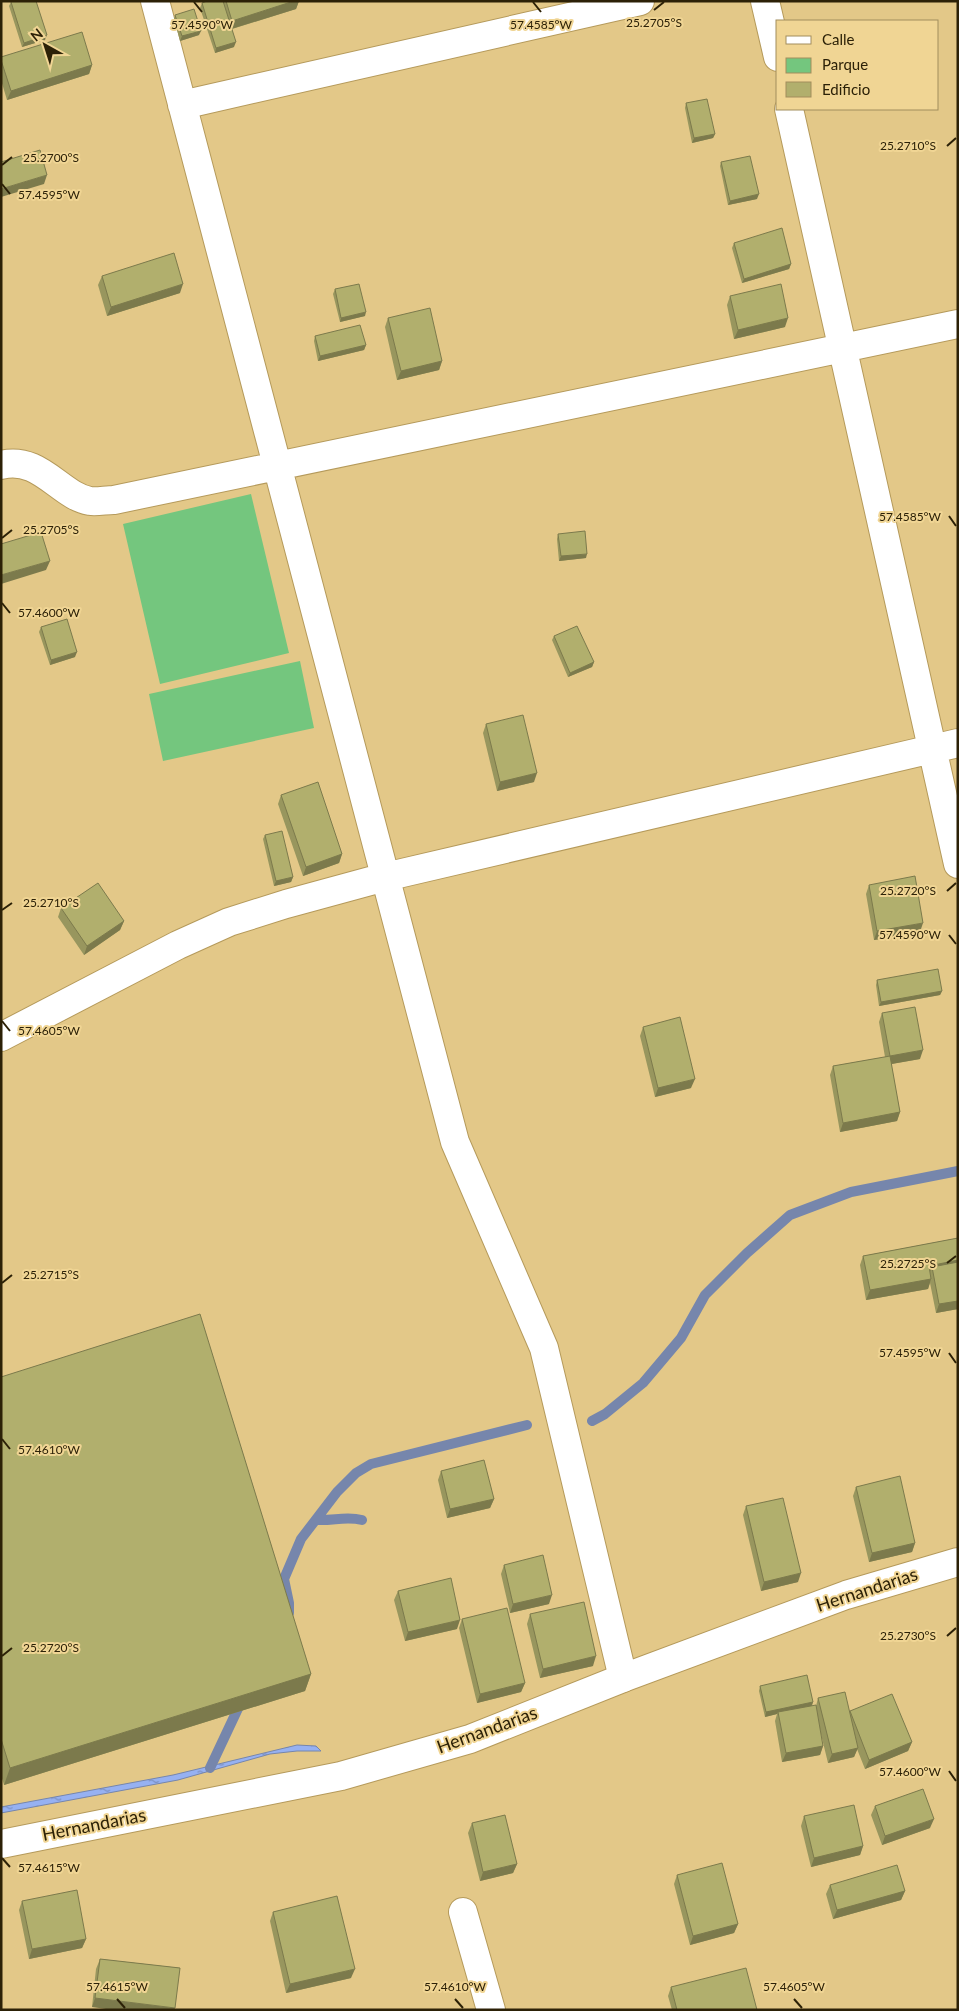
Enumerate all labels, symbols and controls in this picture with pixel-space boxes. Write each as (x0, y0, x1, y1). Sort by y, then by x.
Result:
text: 25.2705°S (626, 15, 682, 30)
text: 57.4590°W (171, 17, 234, 32)
text: 57.4585°W (510, 17, 573, 32)
north arrow (20, 20, 70, 70)
legend (776, 20, 939, 110)
text: N (27, 25, 46, 45)
text: Calle (822, 30, 855, 48)
text: Parque (822, 55, 868, 73)
text: Edificio (822, 80, 870, 98)
text: 25.2710°S (880, 138, 936, 153)
text: 25.2700°S (23, 150, 79, 165)
text: 57.4595°W (18, 187, 81, 202)
text: 57.4585°W (879, 509, 942, 524)
text: 25.2705°S (23, 522, 79, 537)
text: 57.4600°W (18, 605, 81, 620)
text: 25.2720°S (880, 883, 936, 898)
text: 25.2710°S (23, 895, 79, 910)
text: 57.4590°W (879, 927, 942, 942)
text: 57.4605°W (18, 1023, 81, 1038)
text: 25.2725°S (880, 1256, 936, 1271)
text: 25.2715°S (23, 1267, 79, 1282)
text: 57.4595°W (879, 1345, 942, 1360)
text: 57.4610°W (18, 1442, 81, 1457)
street label: Hernandarias (813, 1562, 920, 1616)
text: 25.2730°S (880, 1628, 936, 1643)
text: 25.2720°S (23, 1640, 79, 1655)
street label: Hernandarias (433, 1701, 540, 1757)
text: 57.4600°W (879, 1764, 942, 1779)
street label: Hernandarias (40, 1803, 148, 1845)
text: 57.4615°W (18, 1860, 81, 1875)
text: 57.4615°W (86, 1979, 149, 1994)
text: 57.4610°W (424, 1979, 487, 1994)
text: 57.4605°W (763, 1979, 826, 1994)

